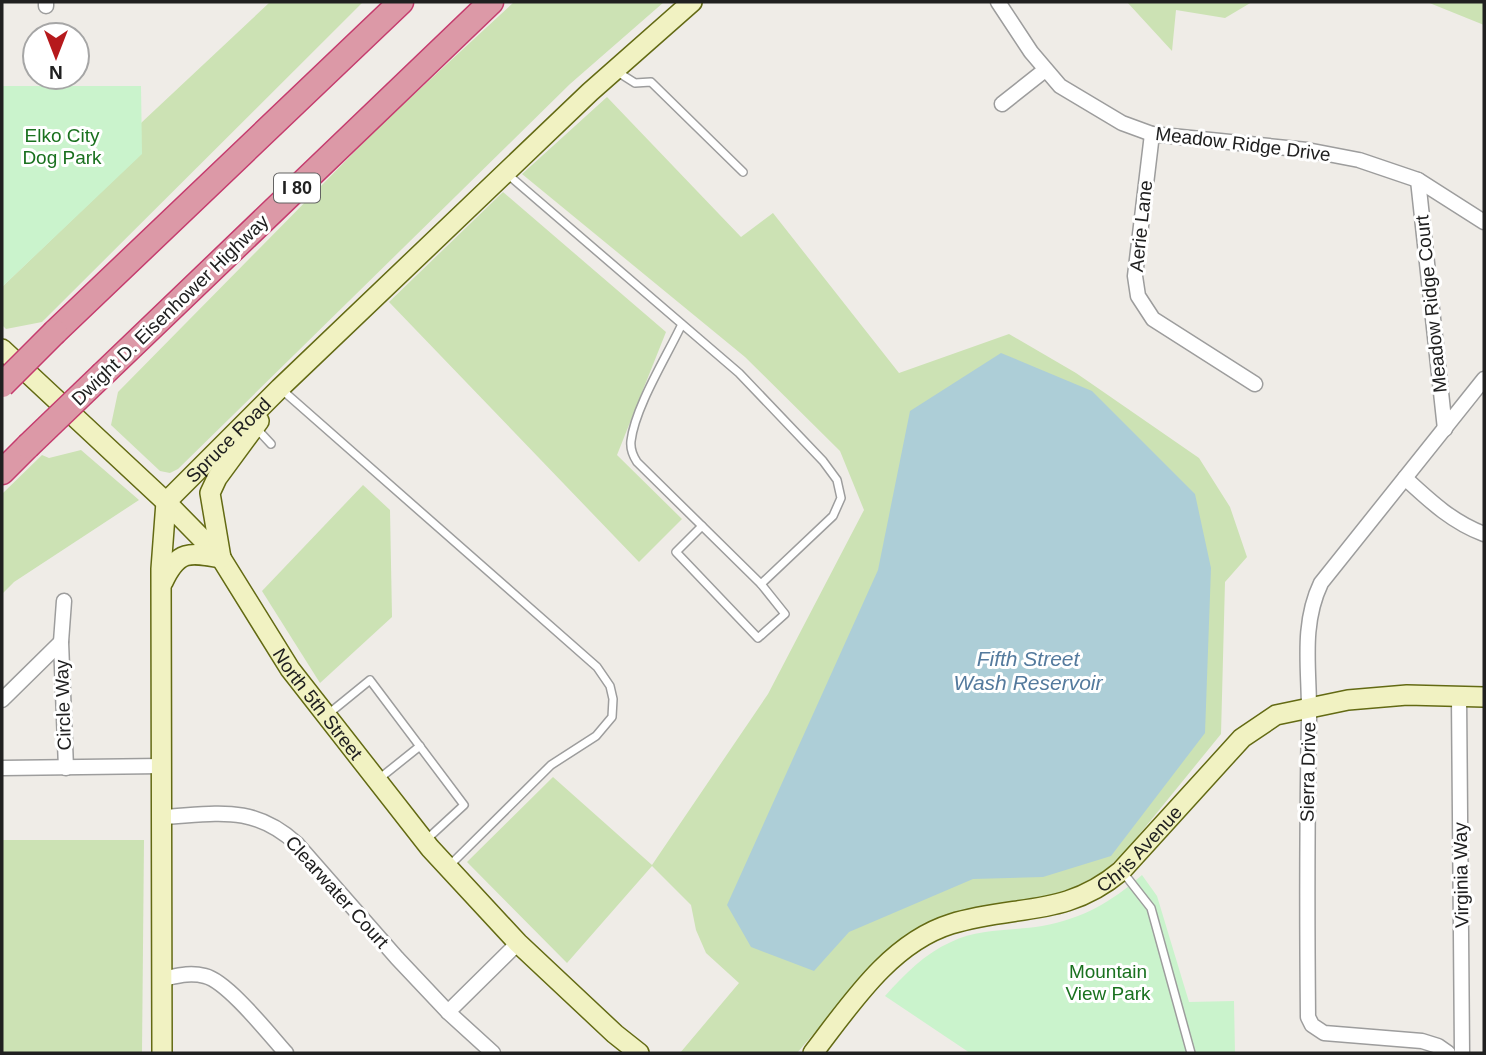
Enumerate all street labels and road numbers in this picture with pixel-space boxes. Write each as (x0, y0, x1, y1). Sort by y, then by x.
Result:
street label: Meadow Ridge Drive (1154, 123, 1332, 165)
road number: I 80 (274, 174, 320, 202)
street label: Aerie Lane (1126, 179, 1156, 273)
street label: Dwight D. Eisenhower Highway (67, 210, 273, 410)
street label: Meadow Ridge Court (1411, 213, 1451, 394)
street label: Spruce Road (181, 393, 275, 487)
street label: North 5th Street (269, 644, 367, 764)
street label: Circle Way (51, 659, 75, 751)
street label: Sierra Drive (1297, 722, 1319, 822)
street label: Chris Avenue (1092, 801, 1186, 896)
street label: Virginia Way (1450, 822, 1472, 928)
street label: Clearwater Court (281, 832, 393, 953)

